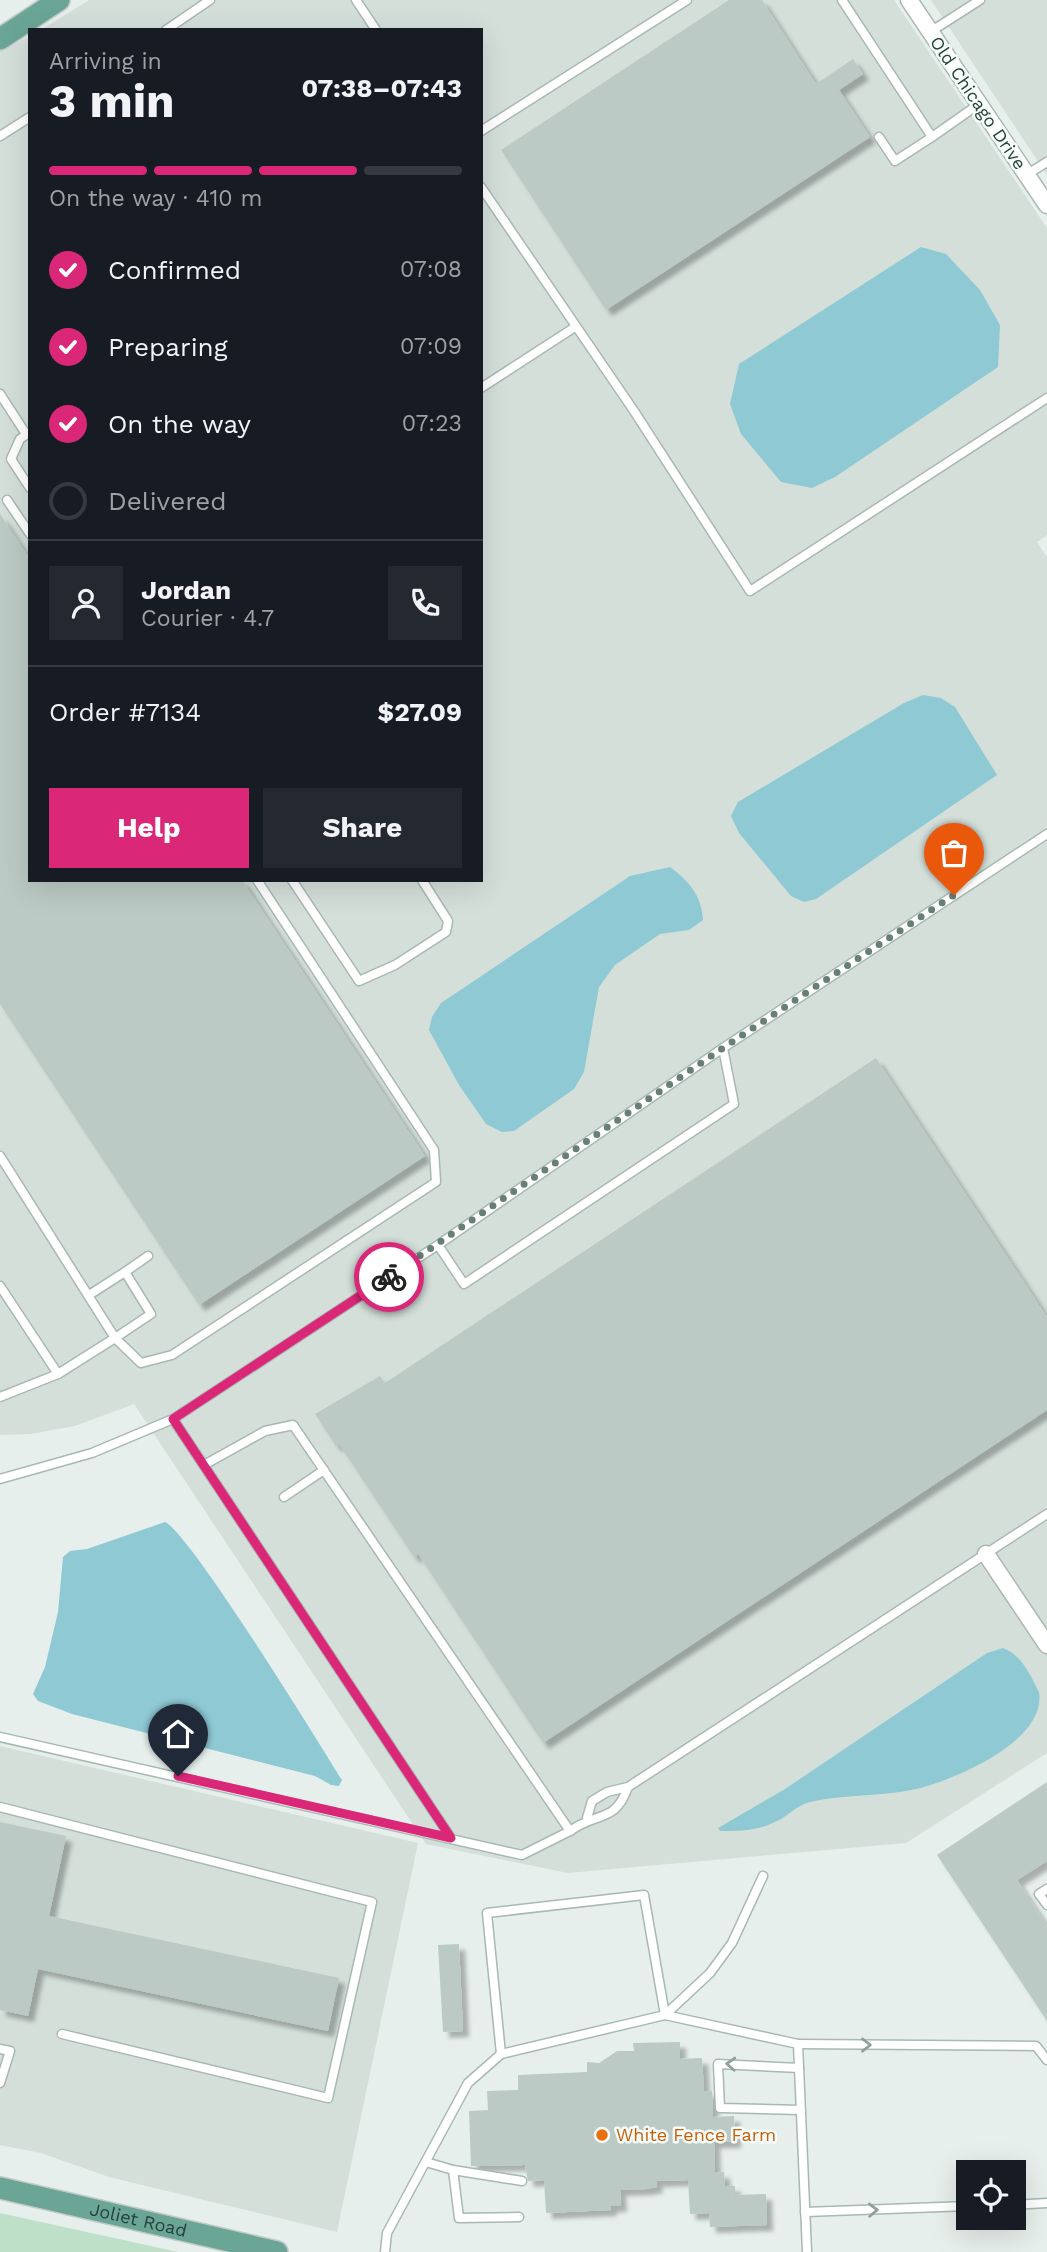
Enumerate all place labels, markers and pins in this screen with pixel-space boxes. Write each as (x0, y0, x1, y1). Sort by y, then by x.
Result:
pin (924, 823, 984, 895)
pin (148, 1704, 208, 1776)
place label: White Fence Farm (616, 2124, 776, 2145)
marker: White Fence Farm (594, 2127, 610, 2143)

